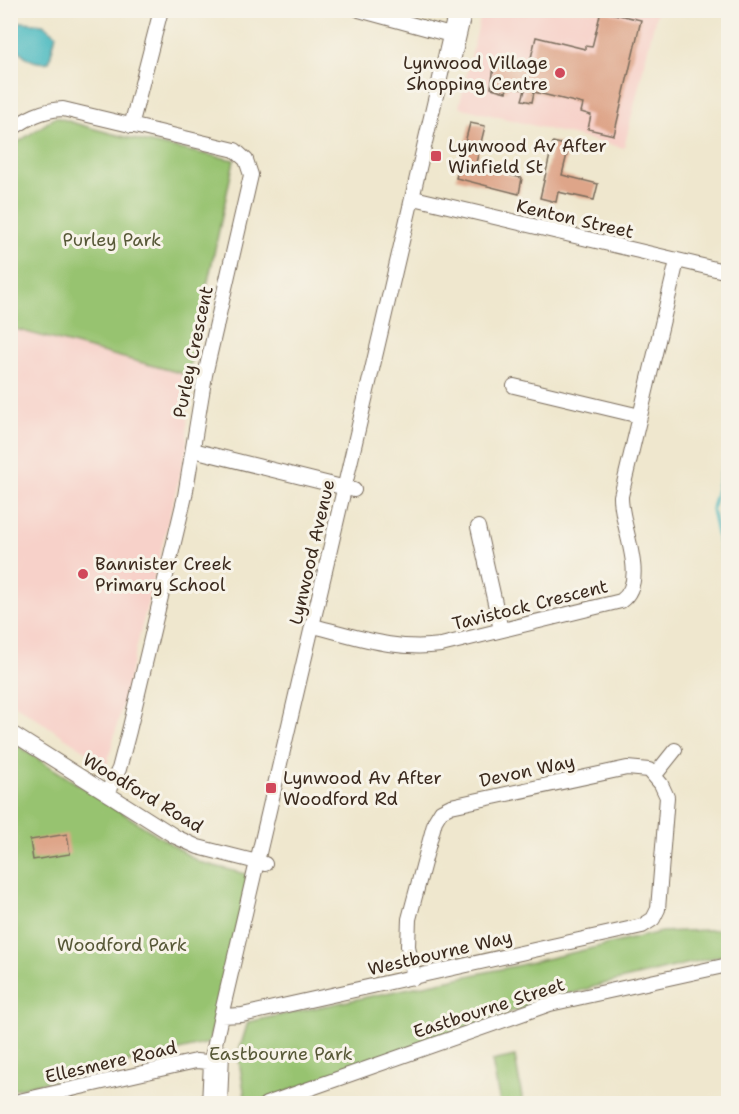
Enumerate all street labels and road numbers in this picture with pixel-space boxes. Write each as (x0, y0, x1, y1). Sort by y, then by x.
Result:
street label: Kenton Street (514, 194, 636, 244)
street label: Purley Crescent (167, 284, 219, 420)
street label: Lynwood Avenue (284, 477, 340, 627)
street label: Tavistock Crescent (450, 574, 610, 636)
street label: Woodford Road (78, 747, 208, 839)
street label: Devon Way (477, 749, 577, 793)
street label: Westbourne Way (365, 925, 515, 981)
street label: Eastbourne Street (410, 972, 568, 1044)
street label: Ellesmere Road (43, 1035, 179, 1089)

